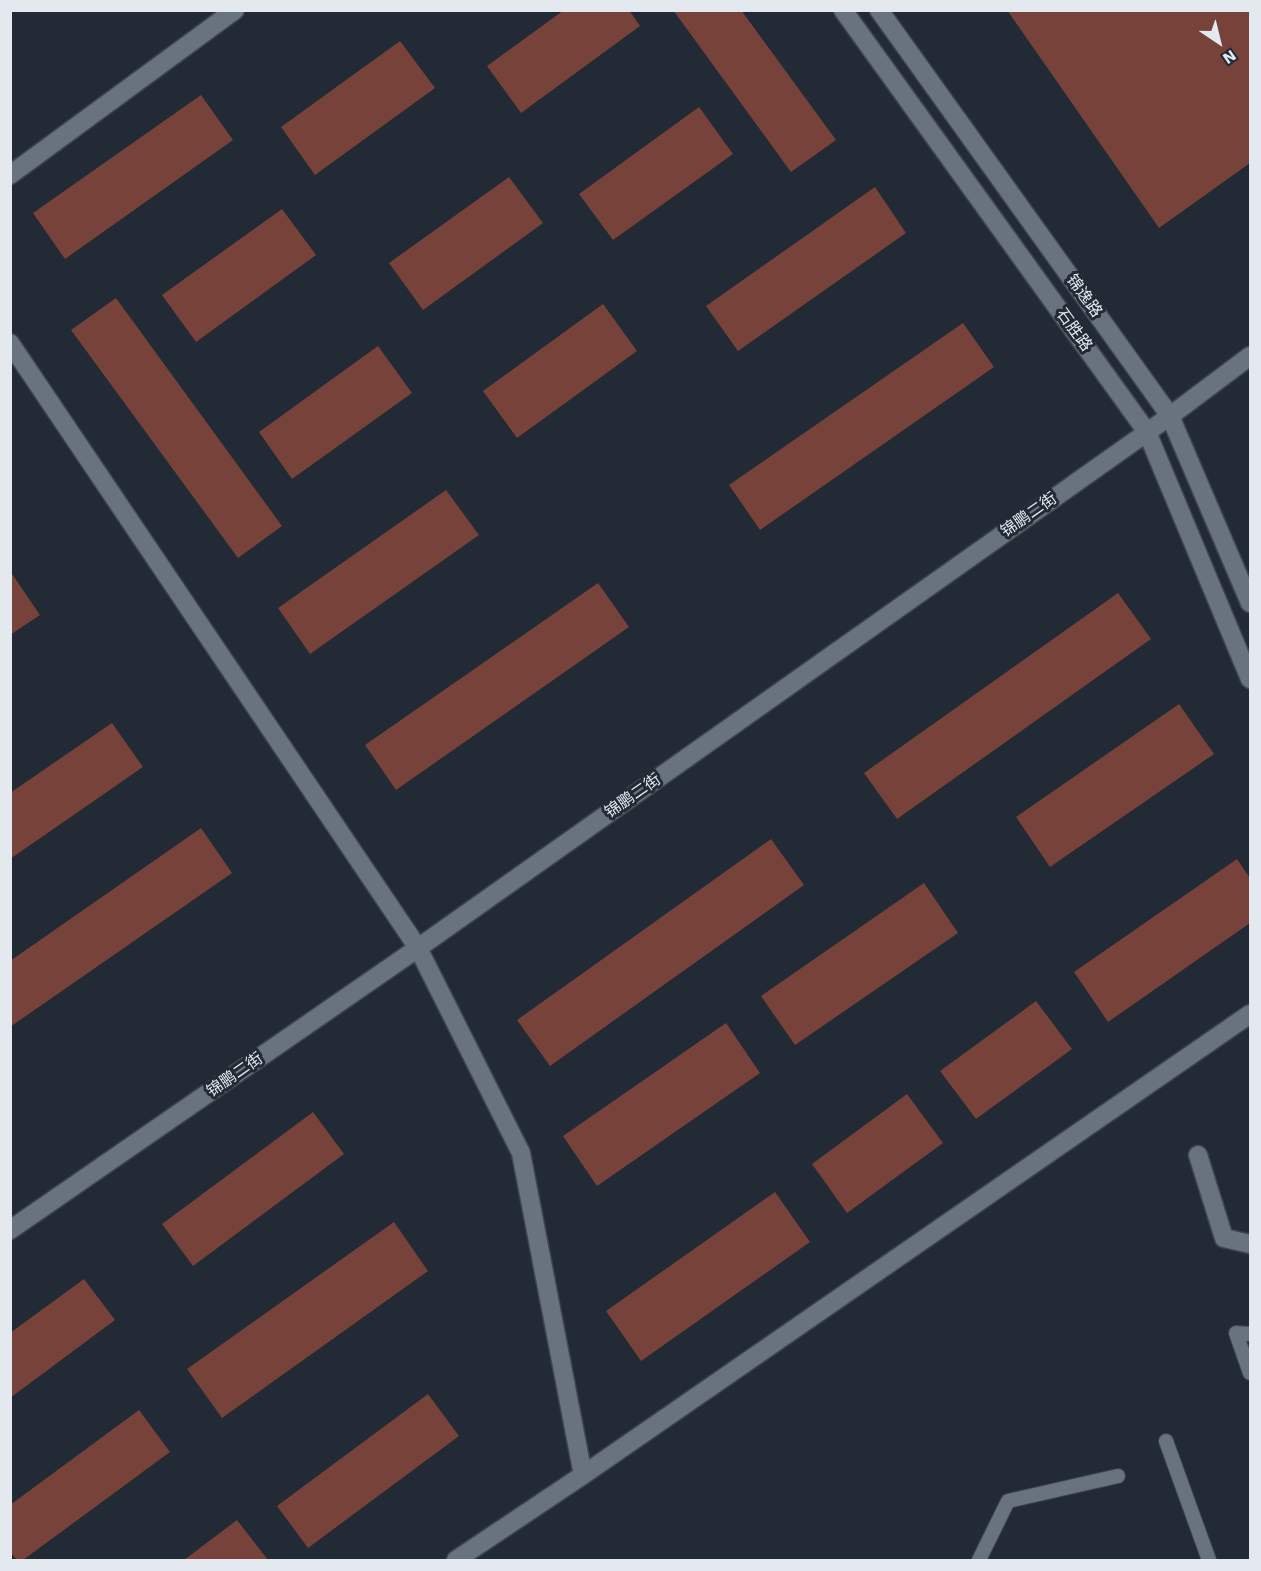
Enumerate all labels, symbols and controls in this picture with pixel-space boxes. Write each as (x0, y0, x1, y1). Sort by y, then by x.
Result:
north arrow (1189, 12, 1249, 72)
text: N (1219, 46, 1240, 68)
street label: 锦逸路 (1062, 271, 1106, 321)
street label: 石胜路 (1052, 305, 1096, 355)
street label: 锦鹏二街 (997, 489, 1061, 541)
street label: 锦鹏二街 (601, 770, 665, 822)
street label: 锦鹏二街 (203, 1049, 267, 1101)

